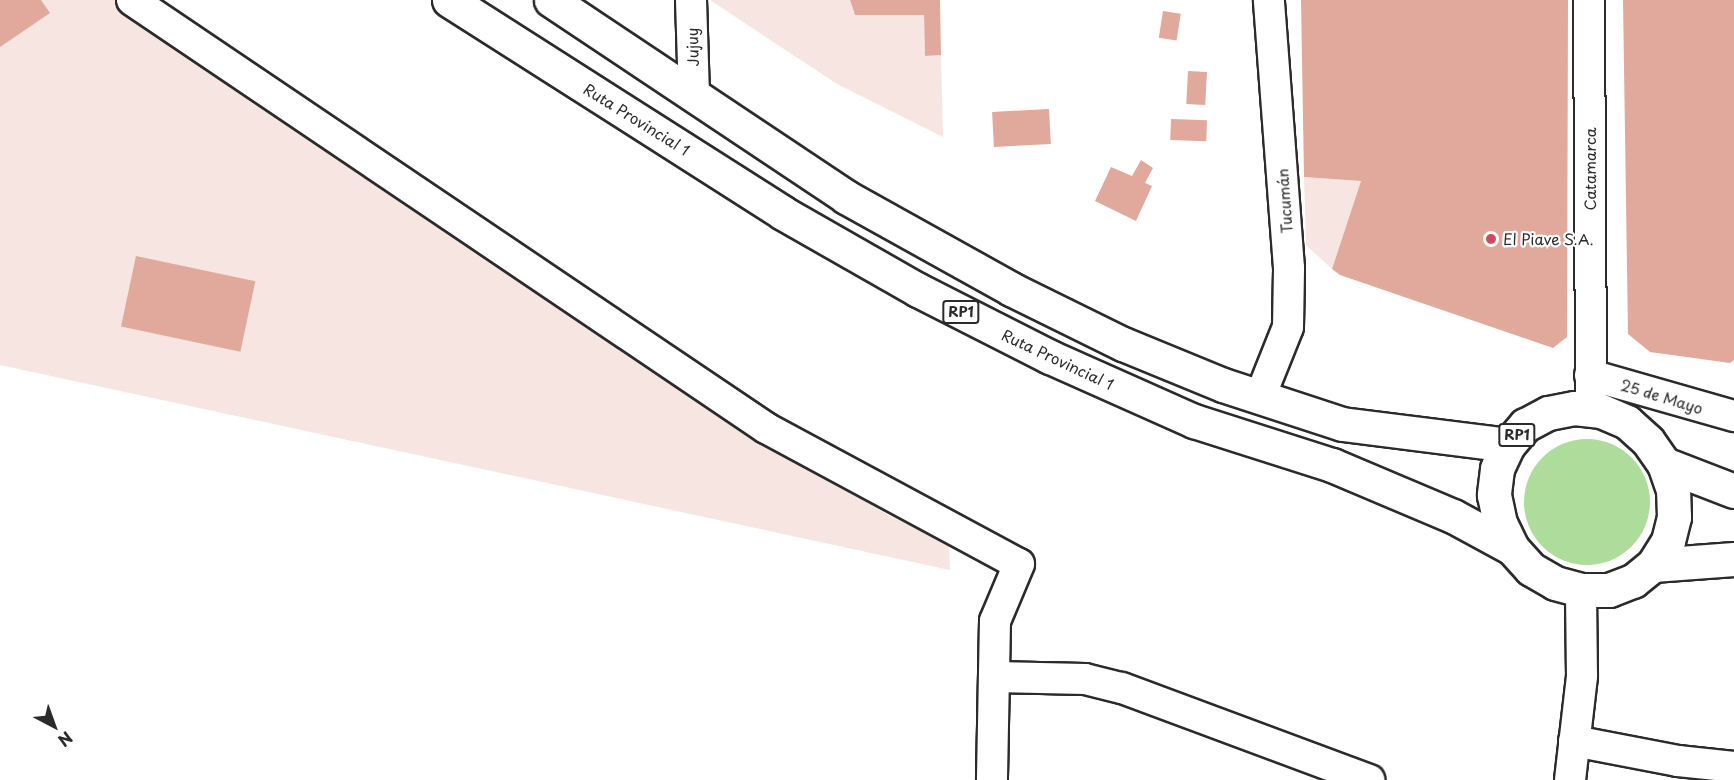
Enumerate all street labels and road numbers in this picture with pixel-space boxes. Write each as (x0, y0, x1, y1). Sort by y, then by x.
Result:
street label: Jujuy (682, 27, 702, 67)
street label: Ruta Provincial 1 (581, 79, 693, 159)
street label: Catamarca (1581, 128, 1599, 210)
street label: Tucumán (1273, 168, 1295, 234)
road number: RP1 (942, 301, 980, 323)
street label: Ruta Provincial 1 (999, 325, 1117, 393)
street label: 25 de Mayo (1618, 375, 1706, 417)
road number: RP1 (1498, 424, 1537, 446)

